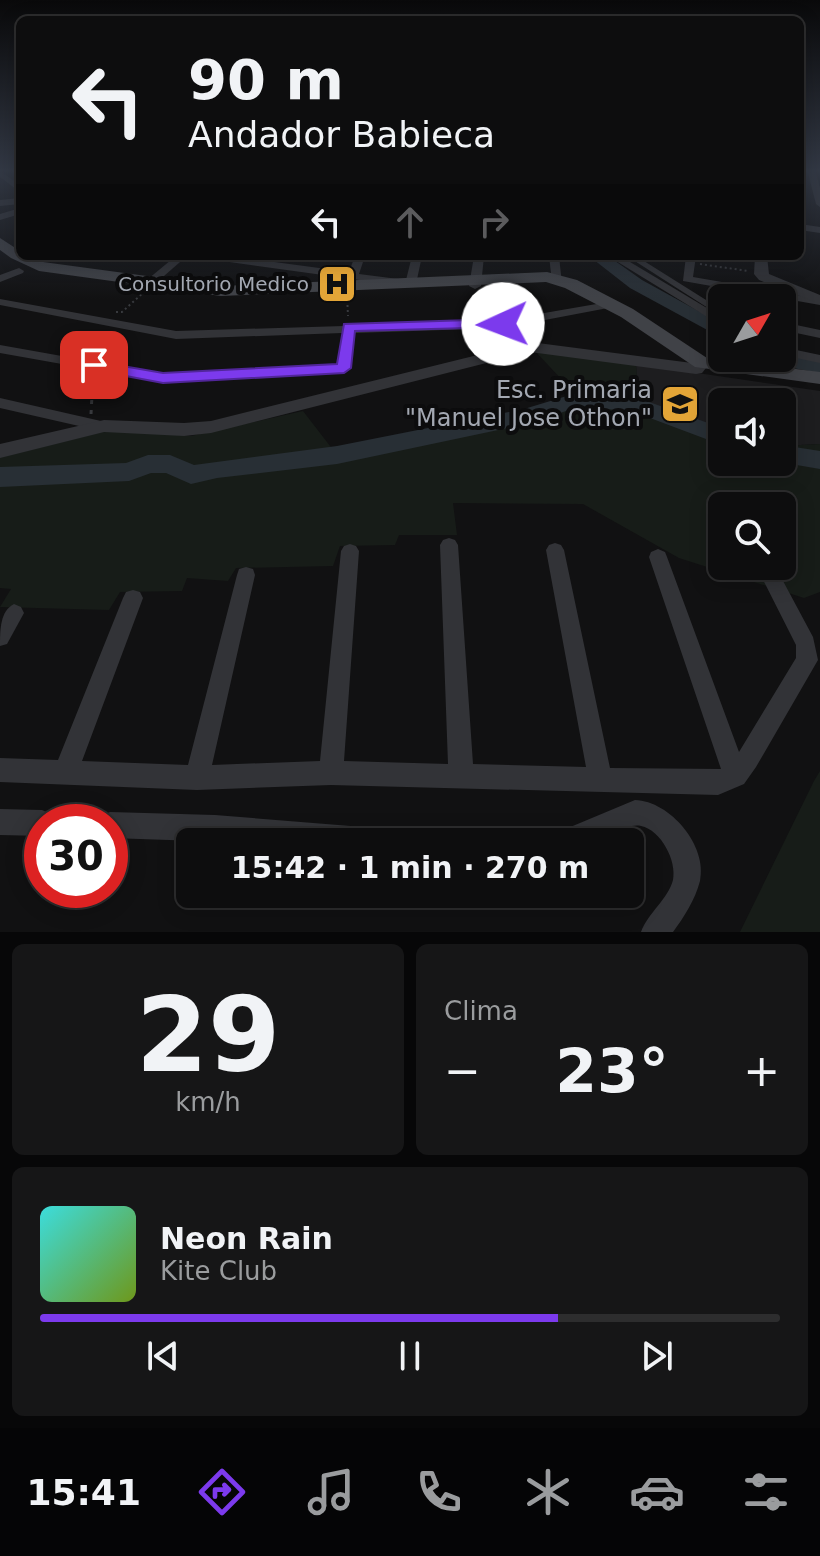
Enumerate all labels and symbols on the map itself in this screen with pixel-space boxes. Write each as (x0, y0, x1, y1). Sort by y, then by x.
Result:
hospital icon: Consultorio Medico (316, 263, 358, 305)
place label: Consultorio Medico (118, 272, 309, 296)
position arrow (461, 282, 545, 366)
north arrow (708, 284, 796, 372)
pin (60, 331, 128, 399)
place label: Esc. Primaria "Manuel Jose Othon" (405, 376, 652, 432)
school or university icon: Esc. Primaria "Manuel Jose Othon" (659, 383, 701, 425)
speed limit sign: 30 (24, 804, 128, 908)

